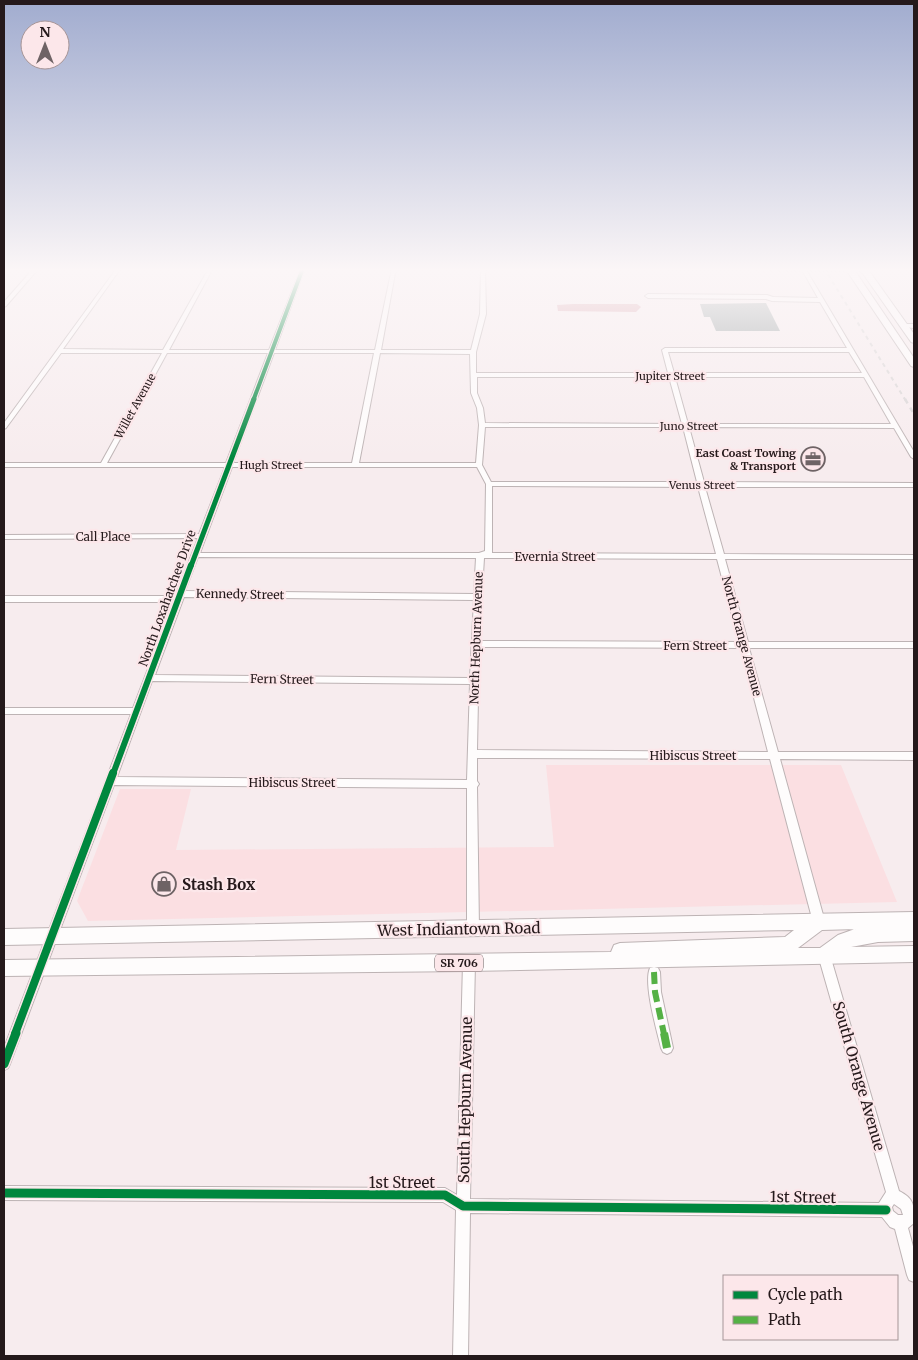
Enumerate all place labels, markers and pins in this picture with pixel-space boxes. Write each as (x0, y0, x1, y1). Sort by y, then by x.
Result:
place label: East Coast Towing & Transport (695, 446, 797, 473)
office icon: East Coast Towing & Transport (800, 446, 826, 472)
shop icon: Stash Box (151, 871, 177, 897)
place label: Stash Box (182, 875, 256, 894)

